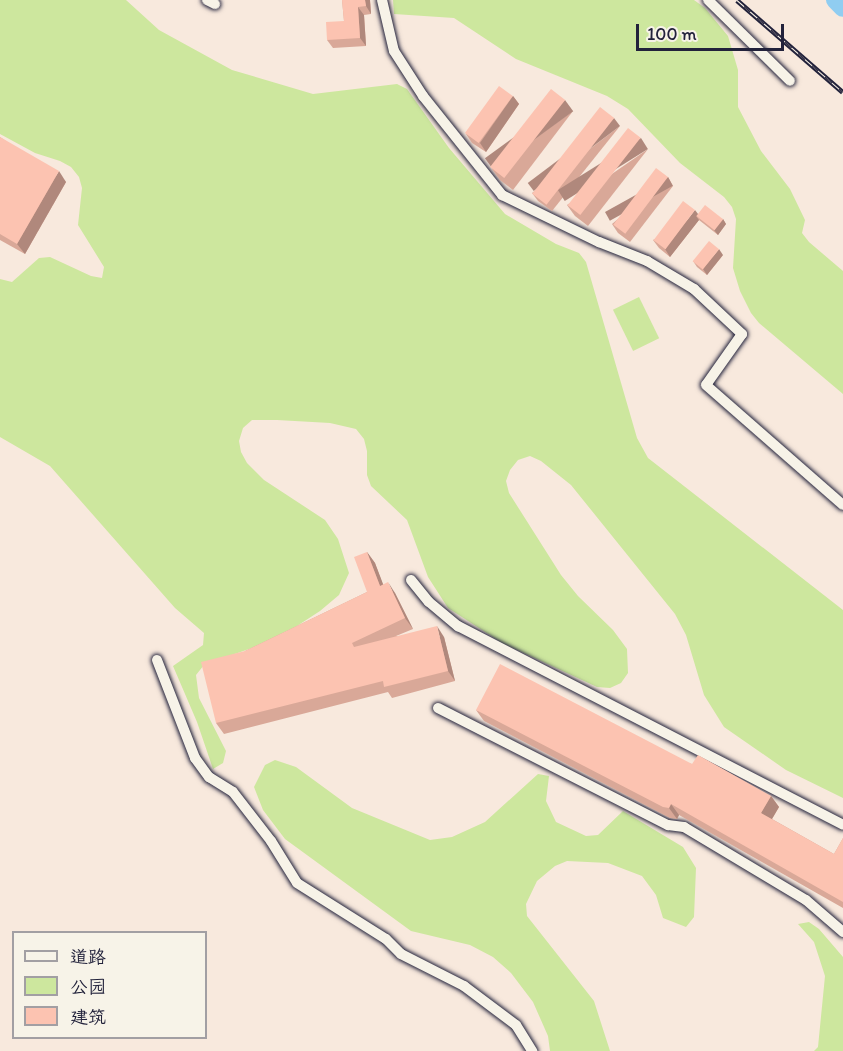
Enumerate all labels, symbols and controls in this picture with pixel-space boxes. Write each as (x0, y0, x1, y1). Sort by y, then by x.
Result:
scale bar (639, 12, 788, 50)
text: 100 m (647, 23, 697, 45)
legend (12, 931, 207, 1039)
text: 道路 (70, 946, 106, 968)
text: 公园 (70, 976, 106, 998)
text: 建筑 (70, 1006, 106, 1028)

